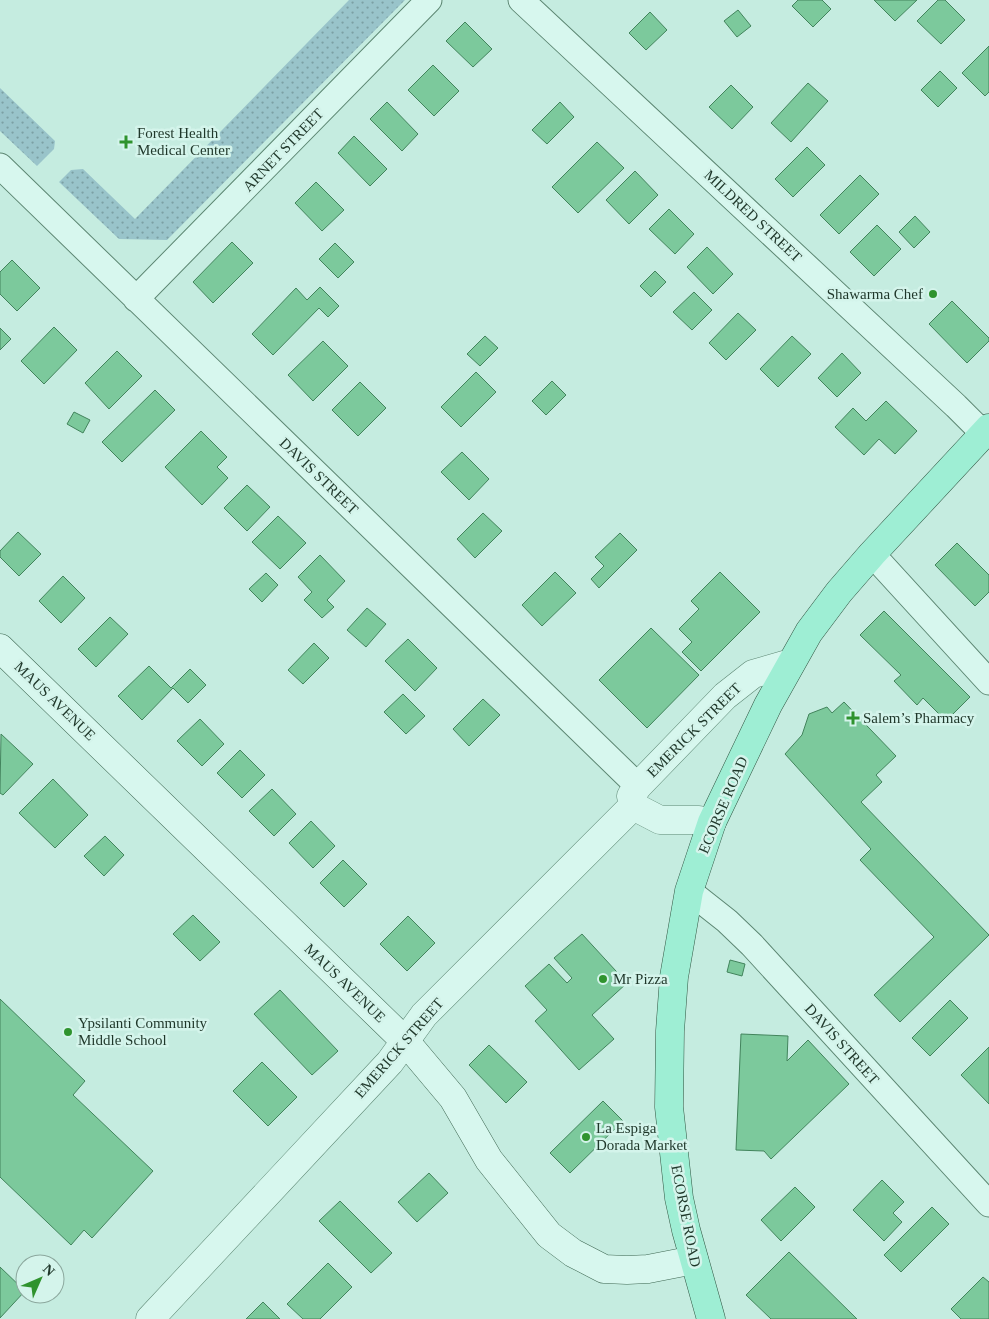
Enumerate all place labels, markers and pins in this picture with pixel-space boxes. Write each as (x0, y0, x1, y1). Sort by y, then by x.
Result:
place label: Forest Health Medical Center (137, 125, 230, 158)
marker: Forest Health Medical Center (119, 135, 133, 149)
place label: Shawarma Chef (827, 286, 923, 302)
marker: Shawarma Chef (927, 288, 939, 300)
place label: Salem’s Pharmacy (863, 710, 975, 726)
marker: Salem’s Pharmacy (847, 712, 859, 724)
place label: Mr Pizza (613, 971, 668, 987)
marker: Mr Pizza (597, 973, 609, 985)
place label: Ypsilanti Community Middle School (78, 1015, 208, 1048)
marker: Ypsilanti Community Middle School (62, 1026, 74, 1038)
place label: La Espiga Dorada Market (596, 1120, 688, 1153)
marker: La Espiga Dorada Market (580, 1131, 592, 1143)

